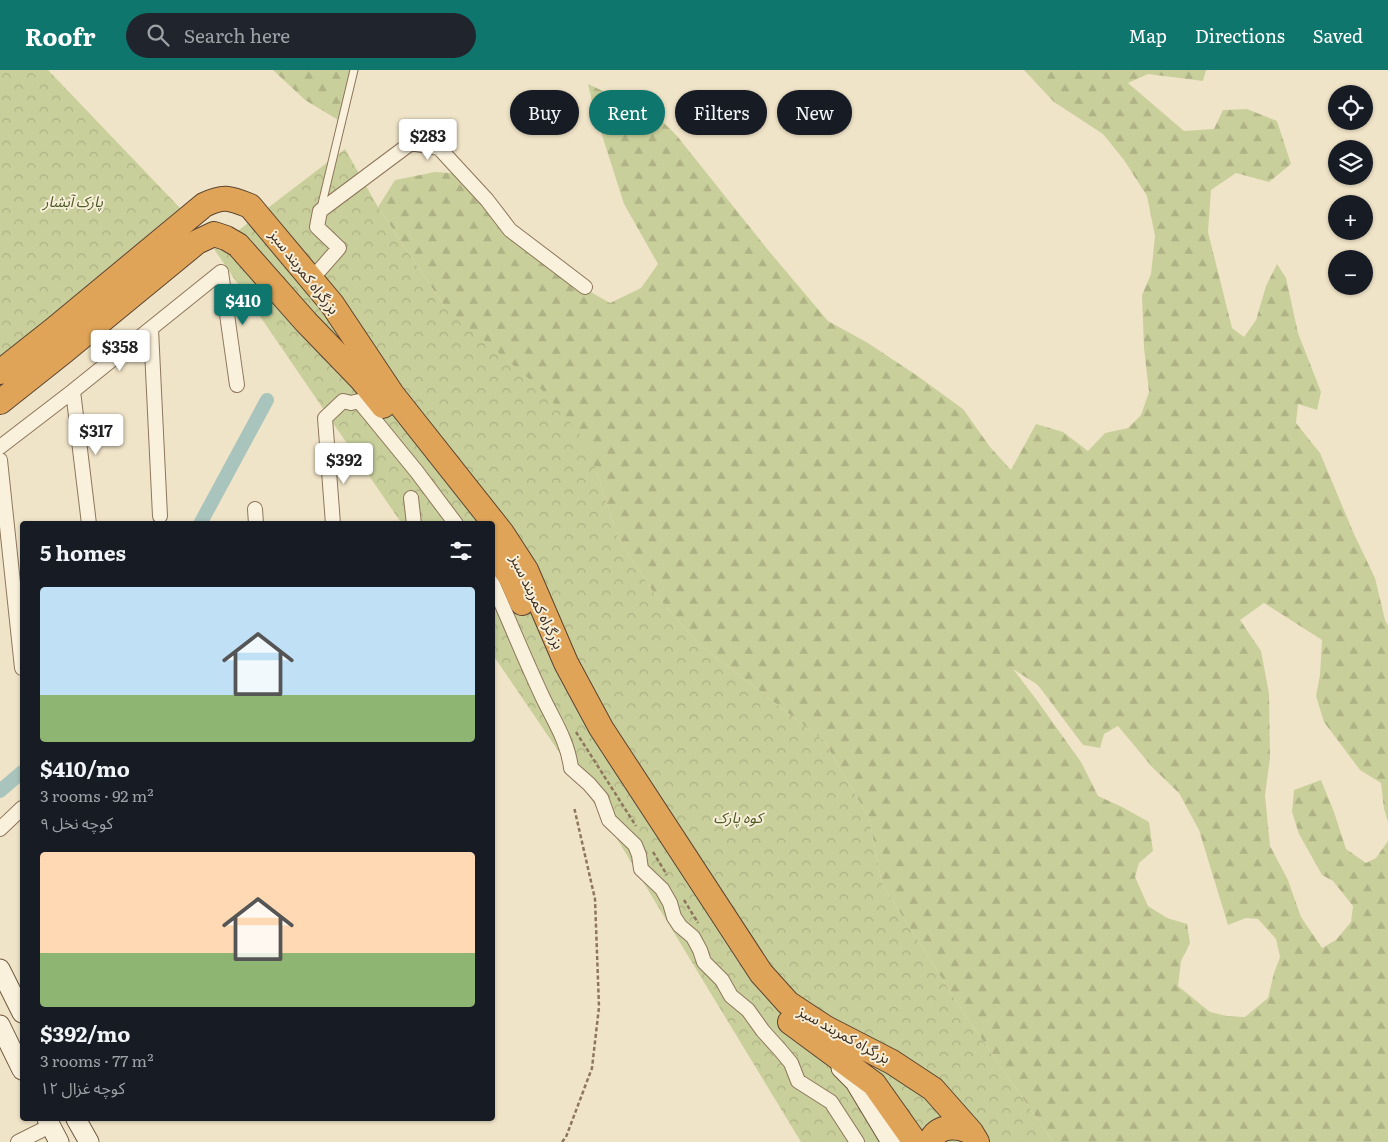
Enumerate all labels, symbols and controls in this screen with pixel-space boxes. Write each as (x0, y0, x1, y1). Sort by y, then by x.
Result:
search box (126, 13, 476, 58)
text: Roofr (25, 18, 96, 53)
icon: search (144, 21, 172, 49)
text: Search here (184, 21, 290, 49)
text: Map (1129, 22, 1167, 49)
text: Directions (1195, 22, 1285, 49)
text: Saved (1313, 22, 1363, 49)
map controls (1328, 85, 1373, 295)
button: locate (1328, 85, 1373, 130)
chip: Buy (510, 90, 579, 135)
chip: Rent (589, 90, 665, 135)
chip: Filters (675, 90, 767, 135)
chip: New (777, 90, 852, 135)
pin: $283 (398, 118, 458, 161)
text: $283 (410, 123, 446, 147)
button: layers (1328, 140, 1373, 185)
park label: پارک آبشار (42, 189, 103, 212)
button: + (1328, 195, 1373, 240)
street label: بزرگراه کمربند سبز (264, 223, 346, 319)
button: − (1328, 250, 1373, 295)
pin: $410 (213, 284, 273, 326)
text: $410 (225, 288, 261, 312)
pin: $358 (90, 330, 150, 372)
text: $358 (102, 334, 138, 358)
pin: $317 (66, 414, 126, 456)
text: $317 (79, 418, 113, 442)
pin: $392 (314, 442, 374, 485)
text: $392 (326, 447, 362, 471)
text: 5 homes (40, 536, 126, 567)
icon: filters (447, 537, 475, 565)
street label: بزرگراه کمربند سبز (505, 549, 571, 653)
icon: home (213, 619, 303, 709)
text: $410/mo (40, 752, 130, 783)
text: 3 rooms · 92 m² (40, 783, 154, 807)
park label: کوه پارک (713, 805, 765, 828)
text: کوچه نخل ۹ (40, 810, 113, 834)
icon: home (213, 884, 303, 974)
street label: بزرگراه کمربند سبز (793, 998, 895, 1069)
text: $392/mo (40, 1017, 130, 1048)
text: 3 rooms · 77 m² (40, 1048, 154, 1072)
text: کوچه غزال ۱۲ (40, 1075, 125, 1099)

